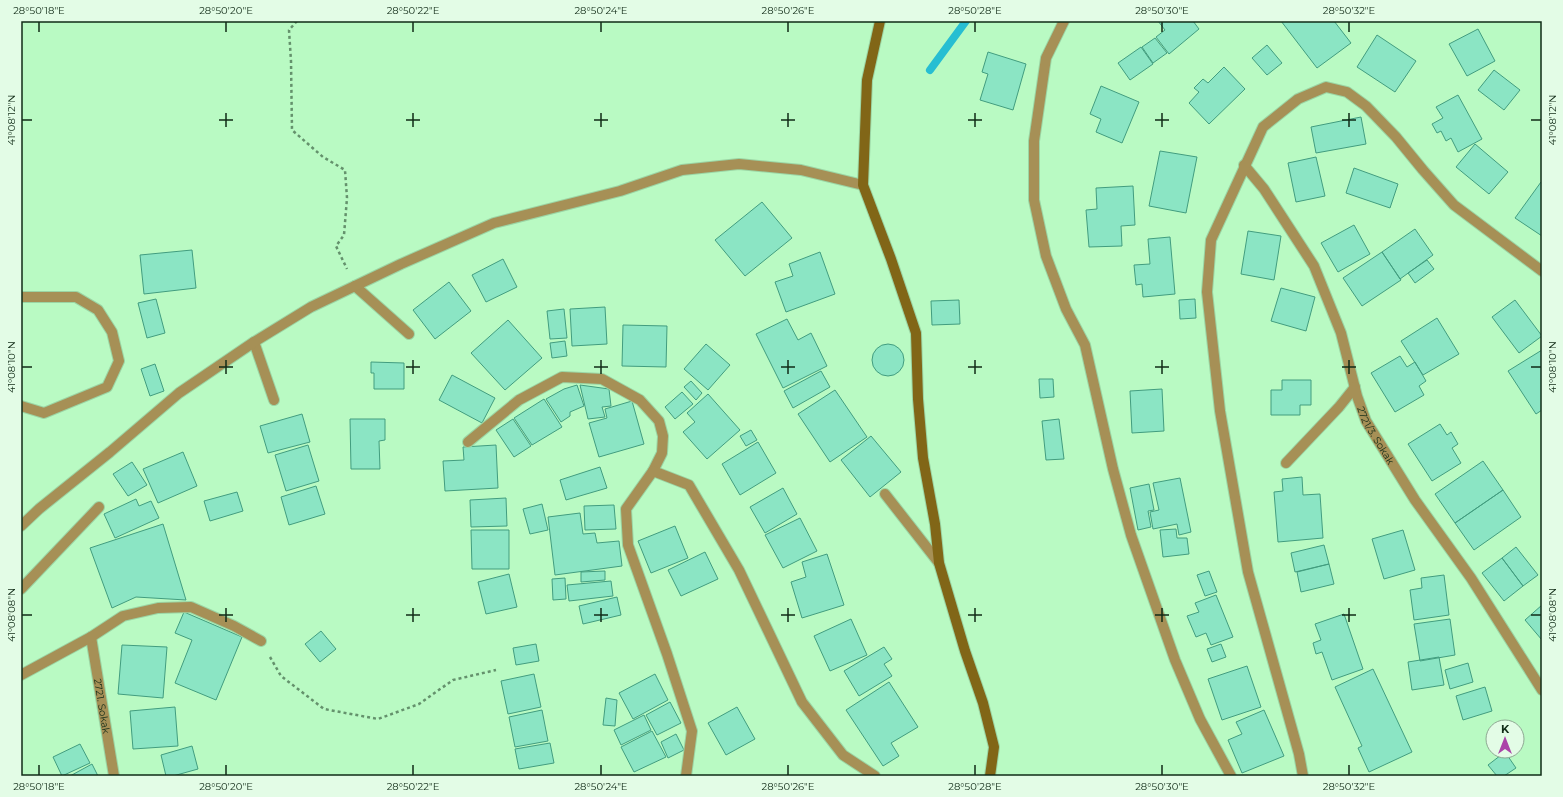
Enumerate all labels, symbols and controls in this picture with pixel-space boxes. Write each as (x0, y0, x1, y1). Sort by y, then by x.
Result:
text: 28°50'18"E (13, 4, 65, 17)
text: 28°50'20"E (199, 4, 253, 17)
text: 28°50'22"E (387, 4, 440, 17)
text: 28°50'24"E (574, 4, 628, 17)
text: 28°50'26"E (761, 4, 815, 17)
text: 28°50'28"E (948, 4, 1002, 17)
text: 28°50'30"E (1135, 4, 1189, 17)
text: 28°50'32"E (1323, 4, 1376, 17)
text: 41°08'12"N (5, 95, 18, 145)
text: 41°08'12"N (1546, 95, 1559, 145)
text: 41°08'10"N (5, 341, 18, 393)
text: 41°08'10"N (1546, 341, 1559, 393)
street label: 2721/3. Sokak (1354, 405, 1397, 467)
text: 41°08'08"N (5, 588, 18, 642)
text: 41°08'08"N (1546, 588, 1559, 642)
street label: 2721. Sokak (91, 678, 113, 735)
north arrow (1485, 719, 1525, 759)
text: K (1501, 722, 1510, 736)
text: 28°50'18"E (13, 780, 65, 793)
text: 28°50'20"E (199, 780, 253, 793)
text: 28°50'22"E (387, 780, 440, 793)
text: 28°50'24"E (574, 780, 628, 793)
text: 28°50'26"E (761, 780, 815, 793)
text: 28°50'28"E (948, 780, 1002, 793)
text: 28°50'30"E (1135, 780, 1189, 793)
text: 28°50'32"E (1323, 780, 1376, 793)

